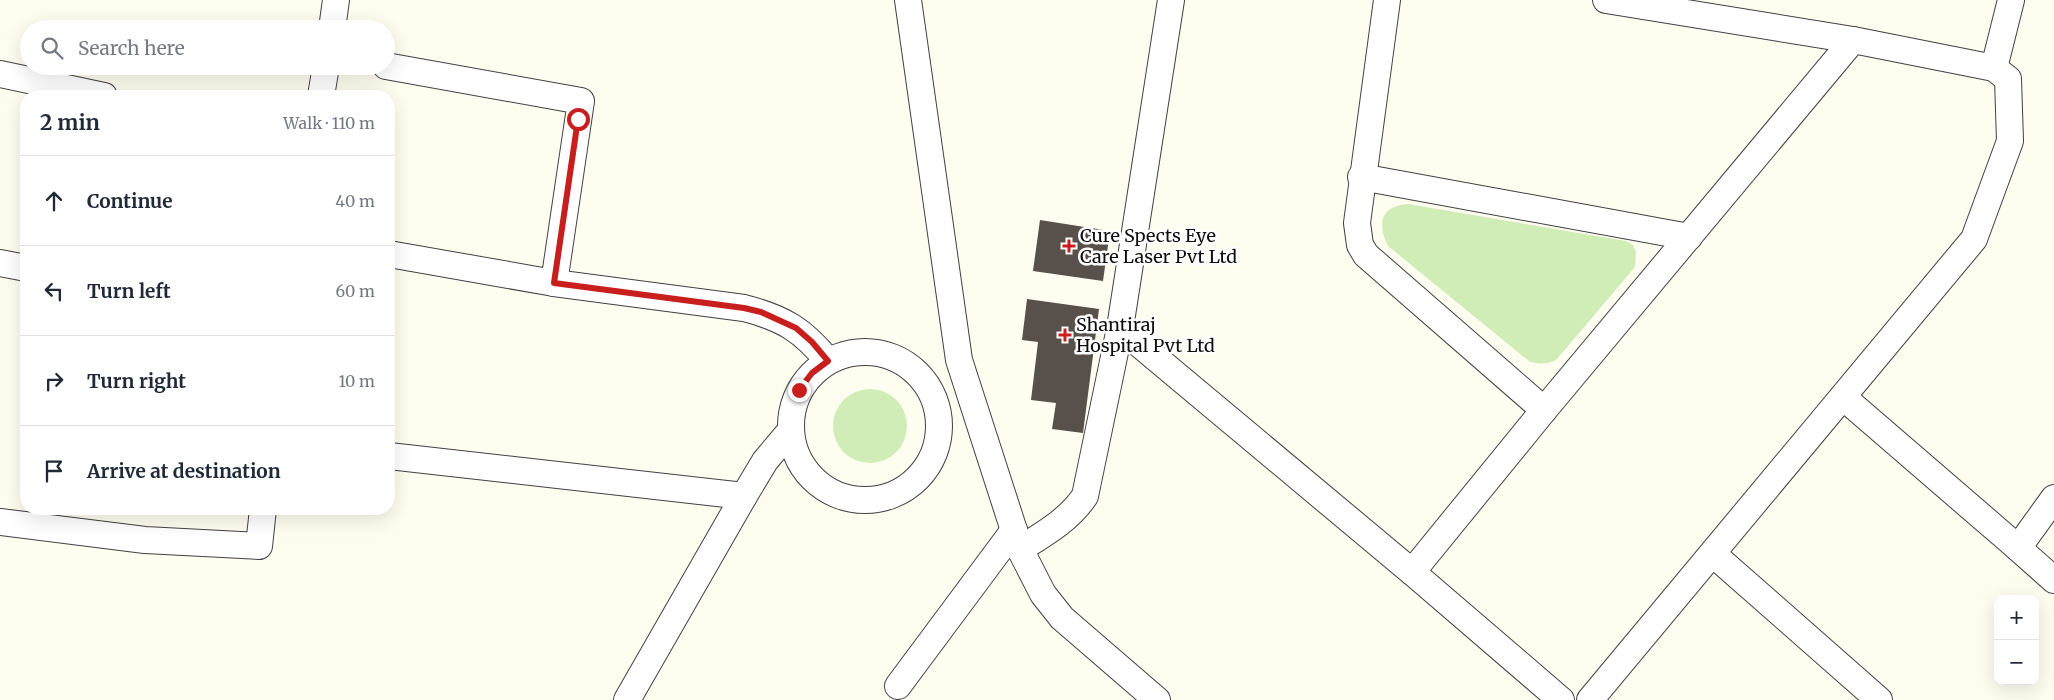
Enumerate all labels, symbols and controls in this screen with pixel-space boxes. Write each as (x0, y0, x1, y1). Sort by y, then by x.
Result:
search box (20, 20, 395, 75)
icon: search (38, 34, 66, 62)
text: Search here (78, 36, 185, 60)
route start (567, 108, 590, 131)
text: 2 min (40, 109, 100, 136)
text: Walk · 110 m (283, 113, 375, 133)
icon: ahead (40, 187, 68, 215)
text: Continue (87, 189, 173, 213)
text: 40 m (335, 191, 375, 211)
place label: Cure Spects Eye Care Laser Pvt Ltd (1080, 224, 1237, 268)
marker: Cure Spects Eye Care Laser Pvt Ltd (1062, 239, 1076, 253)
icon: left (40, 277, 68, 305)
text: Turn left (87, 279, 171, 303)
text: 60 m (335, 281, 375, 301)
place label: Shantiraj Hospital Pvt Ltd (1076, 313, 1215, 357)
marker: Shantiraj Hospital Pvt Ltd (1058, 328, 1072, 342)
icon: right (40, 367, 68, 395)
text: Turn right (87, 369, 186, 393)
text: 10 m (338, 371, 375, 391)
route end (788, 379, 811, 402)
icon: arrive (40, 457, 68, 485)
text: Arrive at destination (87, 459, 281, 483)
map controls (1994, 595, 2039, 685)
button: + (1994, 595, 2039, 640)
button: − (1994, 640, 2039, 685)

